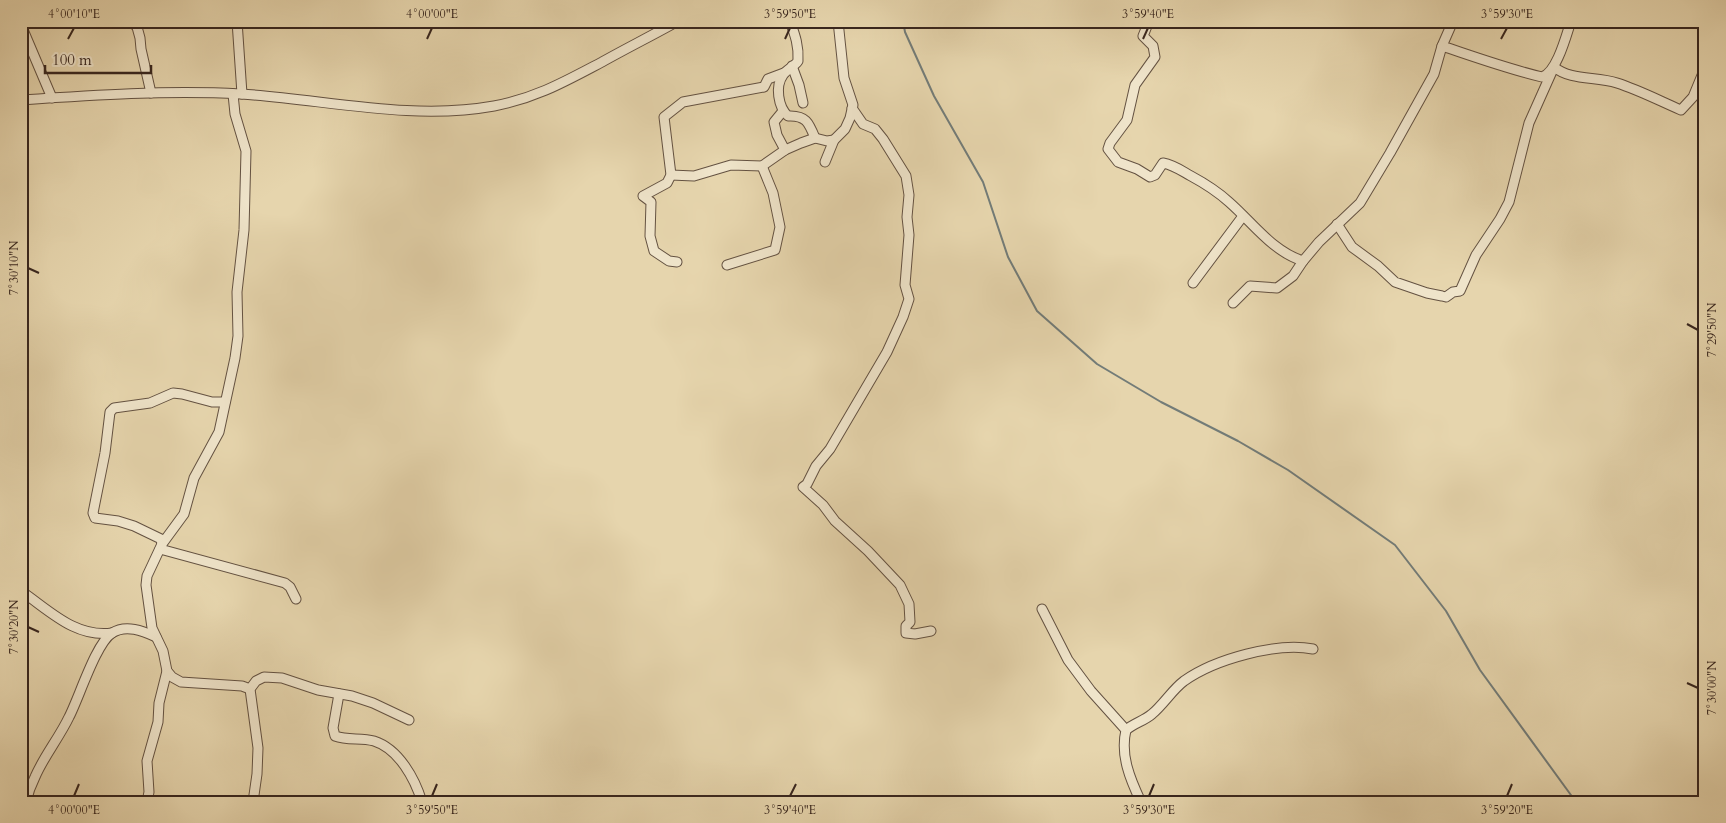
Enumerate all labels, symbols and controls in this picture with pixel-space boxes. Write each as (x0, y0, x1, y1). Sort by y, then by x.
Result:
text: 4°00'10"E (48, 6, 100, 22)
text: 4°00'00"E (406, 6, 458, 22)
text: 3°59'50"E (764, 6, 816, 22)
text: 3°59'40"E (1122, 6, 1174, 22)
text: 3°59'30"E (1481, 6, 1533, 22)
scale bar (45, 42, 151, 74)
text: 100 m (52, 50, 92, 70)
text: 7°30'10"N (6, 240, 22, 295)
text: 7°29'50"N (1704, 302, 1720, 357)
text: 7°30'20"N (6, 599, 22, 654)
text: 7°30'00"N (1704, 660, 1720, 715)
text: 4°00'00"E (48, 802, 100, 818)
text: 3°59'50"E (406, 802, 458, 818)
text: 3°59'40"E (764, 802, 816, 818)
text: 3°59'30"E (1123, 802, 1175, 818)
text: 3°59'20"E (1481, 802, 1533, 818)

